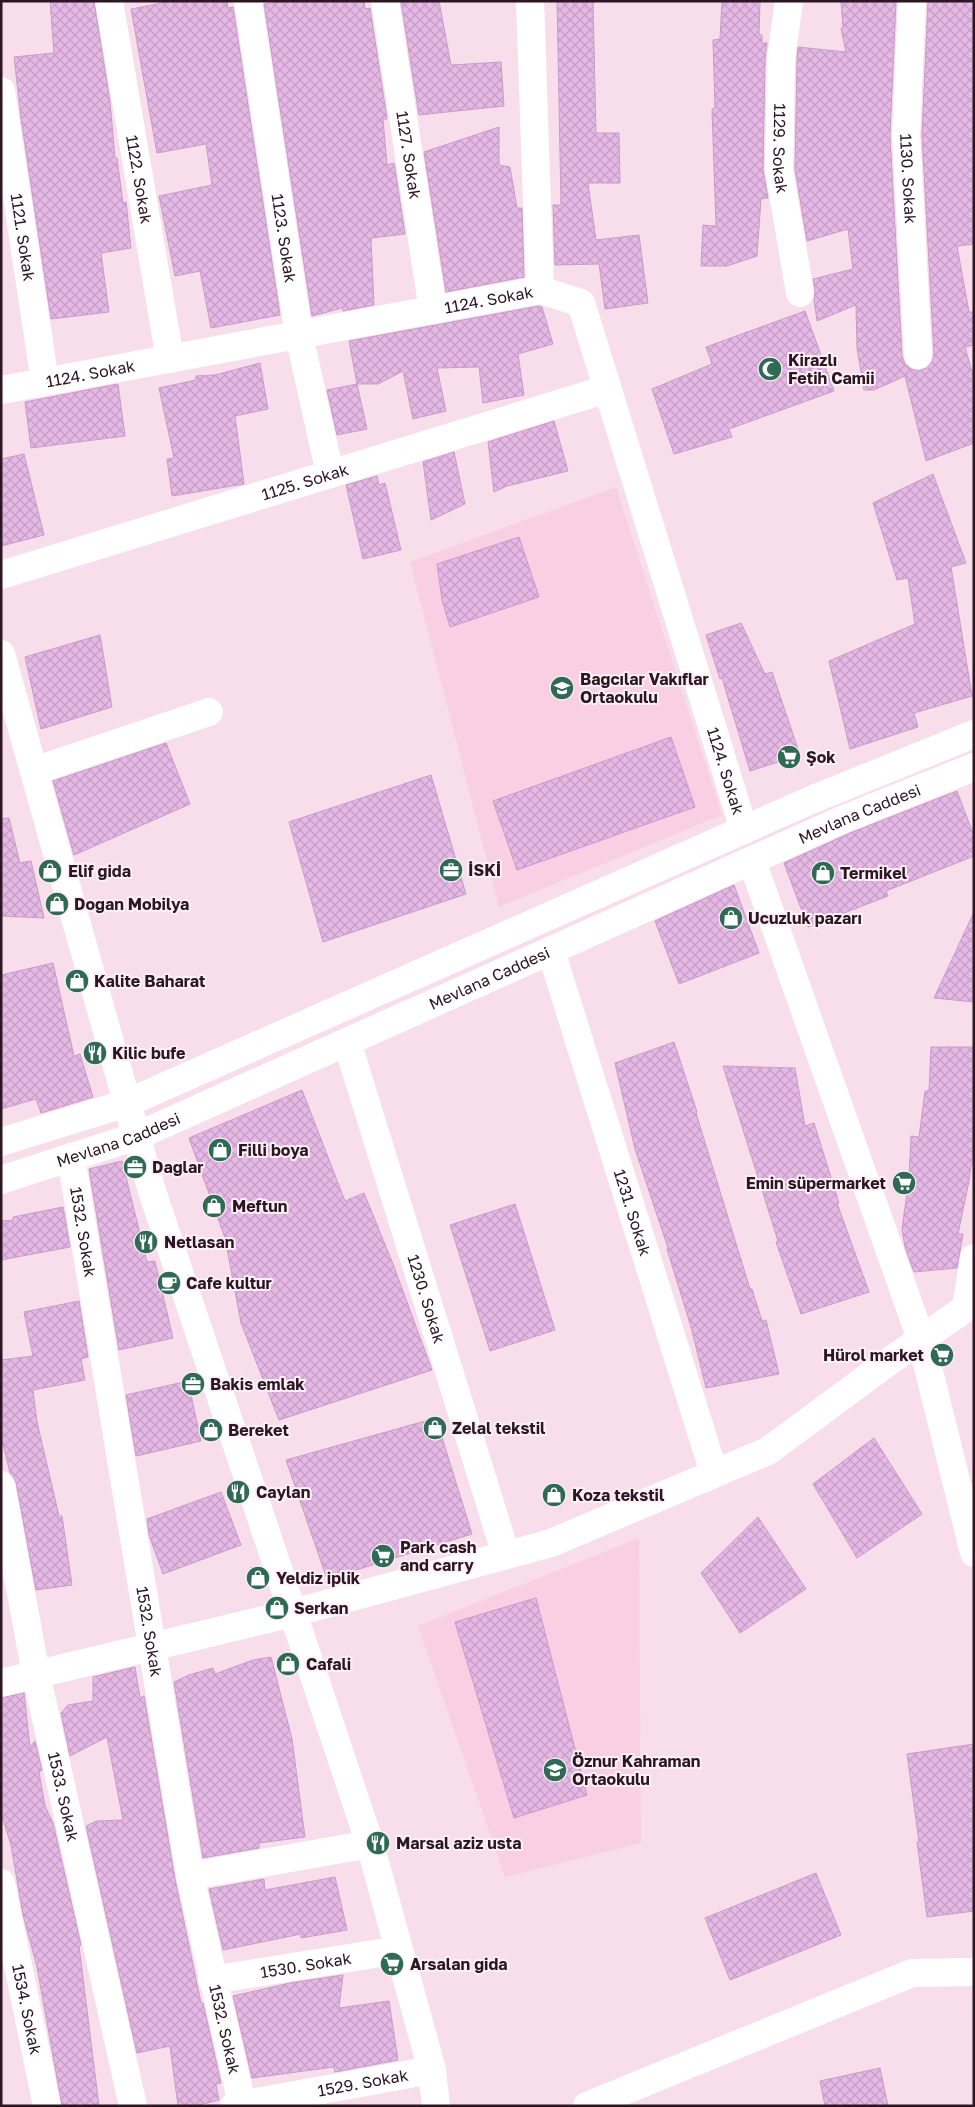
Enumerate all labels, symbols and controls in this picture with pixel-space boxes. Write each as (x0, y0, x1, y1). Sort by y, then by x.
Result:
street label: 1129. Sokak (769, 103, 793, 195)
street label: 1127. Sokak (392, 110, 426, 201)
street label: 1130. Sokak (896, 133, 921, 225)
street label: 1122. Sokak (122, 134, 157, 225)
street label: 1121. Sokak (7, 192, 40, 282)
street label: 1123. Sokak (268, 192, 301, 284)
street label: 1124. Sokak (442, 281, 535, 318)
place label: Kirazlı Fetih Camii (788, 350, 875, 388)
street label: 1124. Sokak (44, 355, 137, 391)
mosque icon: Kirazlı Fetih Camii (757, 356, 783, 382)
street label: 1125. Sokak (259, 459, 351, 504)
place label: Bağcılar Vakıflar Ortaokulu (580, 669, 709, 707)
school or university icon: Bağcılar Vakıflar Ortaokulu (549, 675, 575, 701)
street label: 1124. Sokak (703, 725, 749, 817)
supermarket icon: Şok (776, 744, 802, 770)
place label: Şok (806, 747, 836, 767)
street label: Mevlana Caddesi (795, 779, 923, 848)
office icon: İSKİ (438, 857, 464, 883)
shop icon: Elif gida (37, 858, 63, 884)
place label: İSKİ (468, 860, 501, 880)
shop icon: Termikel (810, 860, 836, 886)
place label: Elif gida (68, 861, 131, 881)
place label: Termikel (840, 863, 908, 883)
shop icon: Doğan Mobilya (44, 891, 70, 917)
place label: Doğan Mobilya (74, 894, 189, 914)
shop icon: Ucuzluk pazarı (718, 905, 744, 931)
place label: Ucuzluk pazarı (748, 908, 862, 928)
street label: Mevlana Caddesi (426, 942, 553, 1014)
shop icon: Kalite Baharat (64, 968, 90, 994)
place label: Kalite Baharat (94, 971, 206, 991)
restaurant icon: Kilic bufe (82, 1040, 108, 1066)
place label: Kilic bufe (112, 1043, 186, 1063)
street label: Mevlana Caddesi (54, 1108, 183, 1171)
shop icon: Filli boya (207, 1137, 233, 1163)
place label: Filli boya (238, 1140, 308, 1160)
office icon: Daglar (122, 1154, 148, 1180)
place label: Daglar (152, 1157, 203, 1177)
street label: 1231. Sokak (610, 1167, 656, 1258)
supermarket icon: Emin süpermarket (891, 1170, 917, 1196)
place label: Emin süpermarket (746, 1173, 886, 1193)
street label: 1532. Sokak (66, 1185, 101, 1279)
shop icon: Meftun (201, 1193, 227, 1219)
place label: Meftun (232, 1196, 287, 1216)
restaurant icon: Netlasan (133, 1229, 159, 1255)
place label: Netlasan (164, 1232, 234, 1252)
street label: 1230. Sokak (403, 1252, 450, 1346)
cafe icon: Cafe kultur (156, 1270, 182, 1296)
place label: Cafe kultur (186, 1273, 272, 1293)
supermarket icon: Hürol market (929, 1342, 955, 1368)
place label: Hürol market (823, 1345, 924, 1365)
office icon: Bakis emlak (180, 1371, 206, 1397)
place label: Bakis emlak (210, 1374, 305, 1394)
shop icon: Zelal tekstil (422, 1415, 448, 1441)
shop icon: Bereket (198, 1417, 224, 1443)
place label: Zelal tekstil (452, 1418, 546, 1438)
place label: Bereket (228, 1420, 289, 1440)
restaurant icon: Caylan (225, 1479, 251, 1505)
place label: Caylan (256, 1482, 310, 1502)
shop icon: Koza tekstil (541, 1482, 567, 1508)
place label: Koza tekstil (572, 1485, 665, 1505)
place label: Park cash and carry (400, 1537, 476, 1575)
supermarket icon: Park cash and carry (370, 1543, 396, 1569)
shop icon: Yeldiz iplik (245, 1565, 271, 1591)
place label: Yeldiz iplik (276, 1568, 361, 1588)
street label: 1532. Sokak (132, 1585, 167, 1678)
shop icon: Serkan (264, 1595, 290, 1621)
place label: Serkan (294, 1598, 348, 1618)
shop icon: Cafali (275, 1651, 301, 1677)
place label: Cafali (306, 1654, 351, 1674)
street label: 1533. Sokak (44, 1750, 83, 1844)
place label: Öznur Kahraman Ortaokulu (572, 1751, 700, 1789)
school or university icon: Öznur Kahraman Ortaokulu (542, 1757, 568, 1783)
restaurant icon: Marsal aziz usta (365, 1830, 391, 1856)
place label: Marsal aziz usta (396, 1833, 521, 1853)
street label: 1530. Sokak (259, 1948, 353, 1982)
supermarket icon: Arsalan gida (379, 1951, 405, 1977)
place label: Arsalan gida (410, 1954, 508, 1974)
street label: 1534. Sokak (8, 1962, 46, 2056)
street label: 1532. Sokak (205, 1983, 245, 2076)
street label: 1529. Sokak (316, 2065, 410, 2101)

